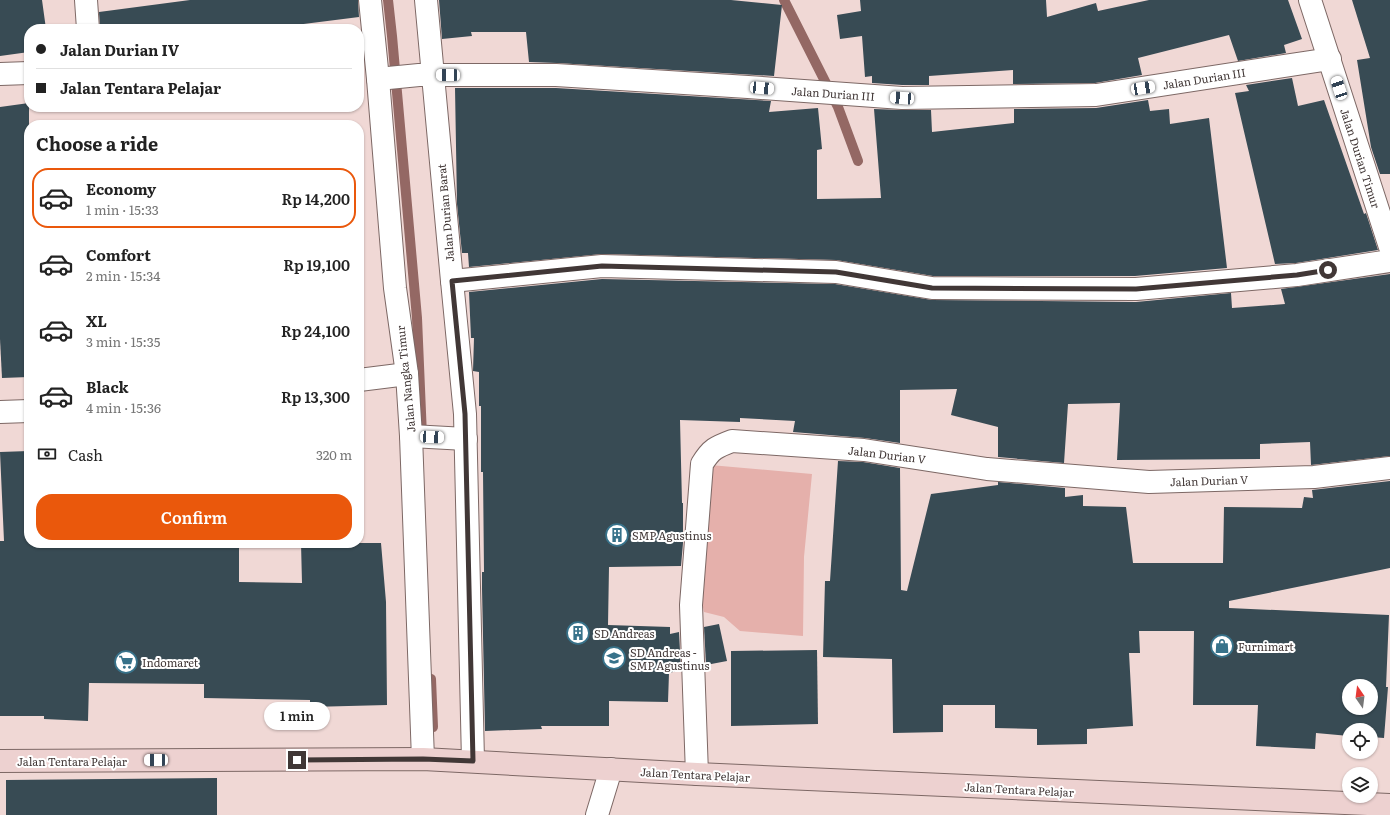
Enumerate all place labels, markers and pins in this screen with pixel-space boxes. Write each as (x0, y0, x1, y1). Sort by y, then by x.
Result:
building icon: SMP Agustinus (604, 522, 630, 548)
place label: SMP Agustinus (632, 527, 711, 543)
building icon: SD Andreas (565, 620, 591, 646)
place label: SD Andreas (594, 625, 655, 641)
shop icon: Furnimart (1209, 633, 1235, 659)
place label: Furnimart (1238, 638, 1294, 654)
place label: SD Andreas - SMP Agustinus (630, 644, 709, 673)
school or university icon: SD Andreas - SMP Agustinus (601, 645, 627, 671)
supermarket icon: Indomaret (113, 649, 139, 675)
place label: Indomaret (142, 654, 199, 670)

